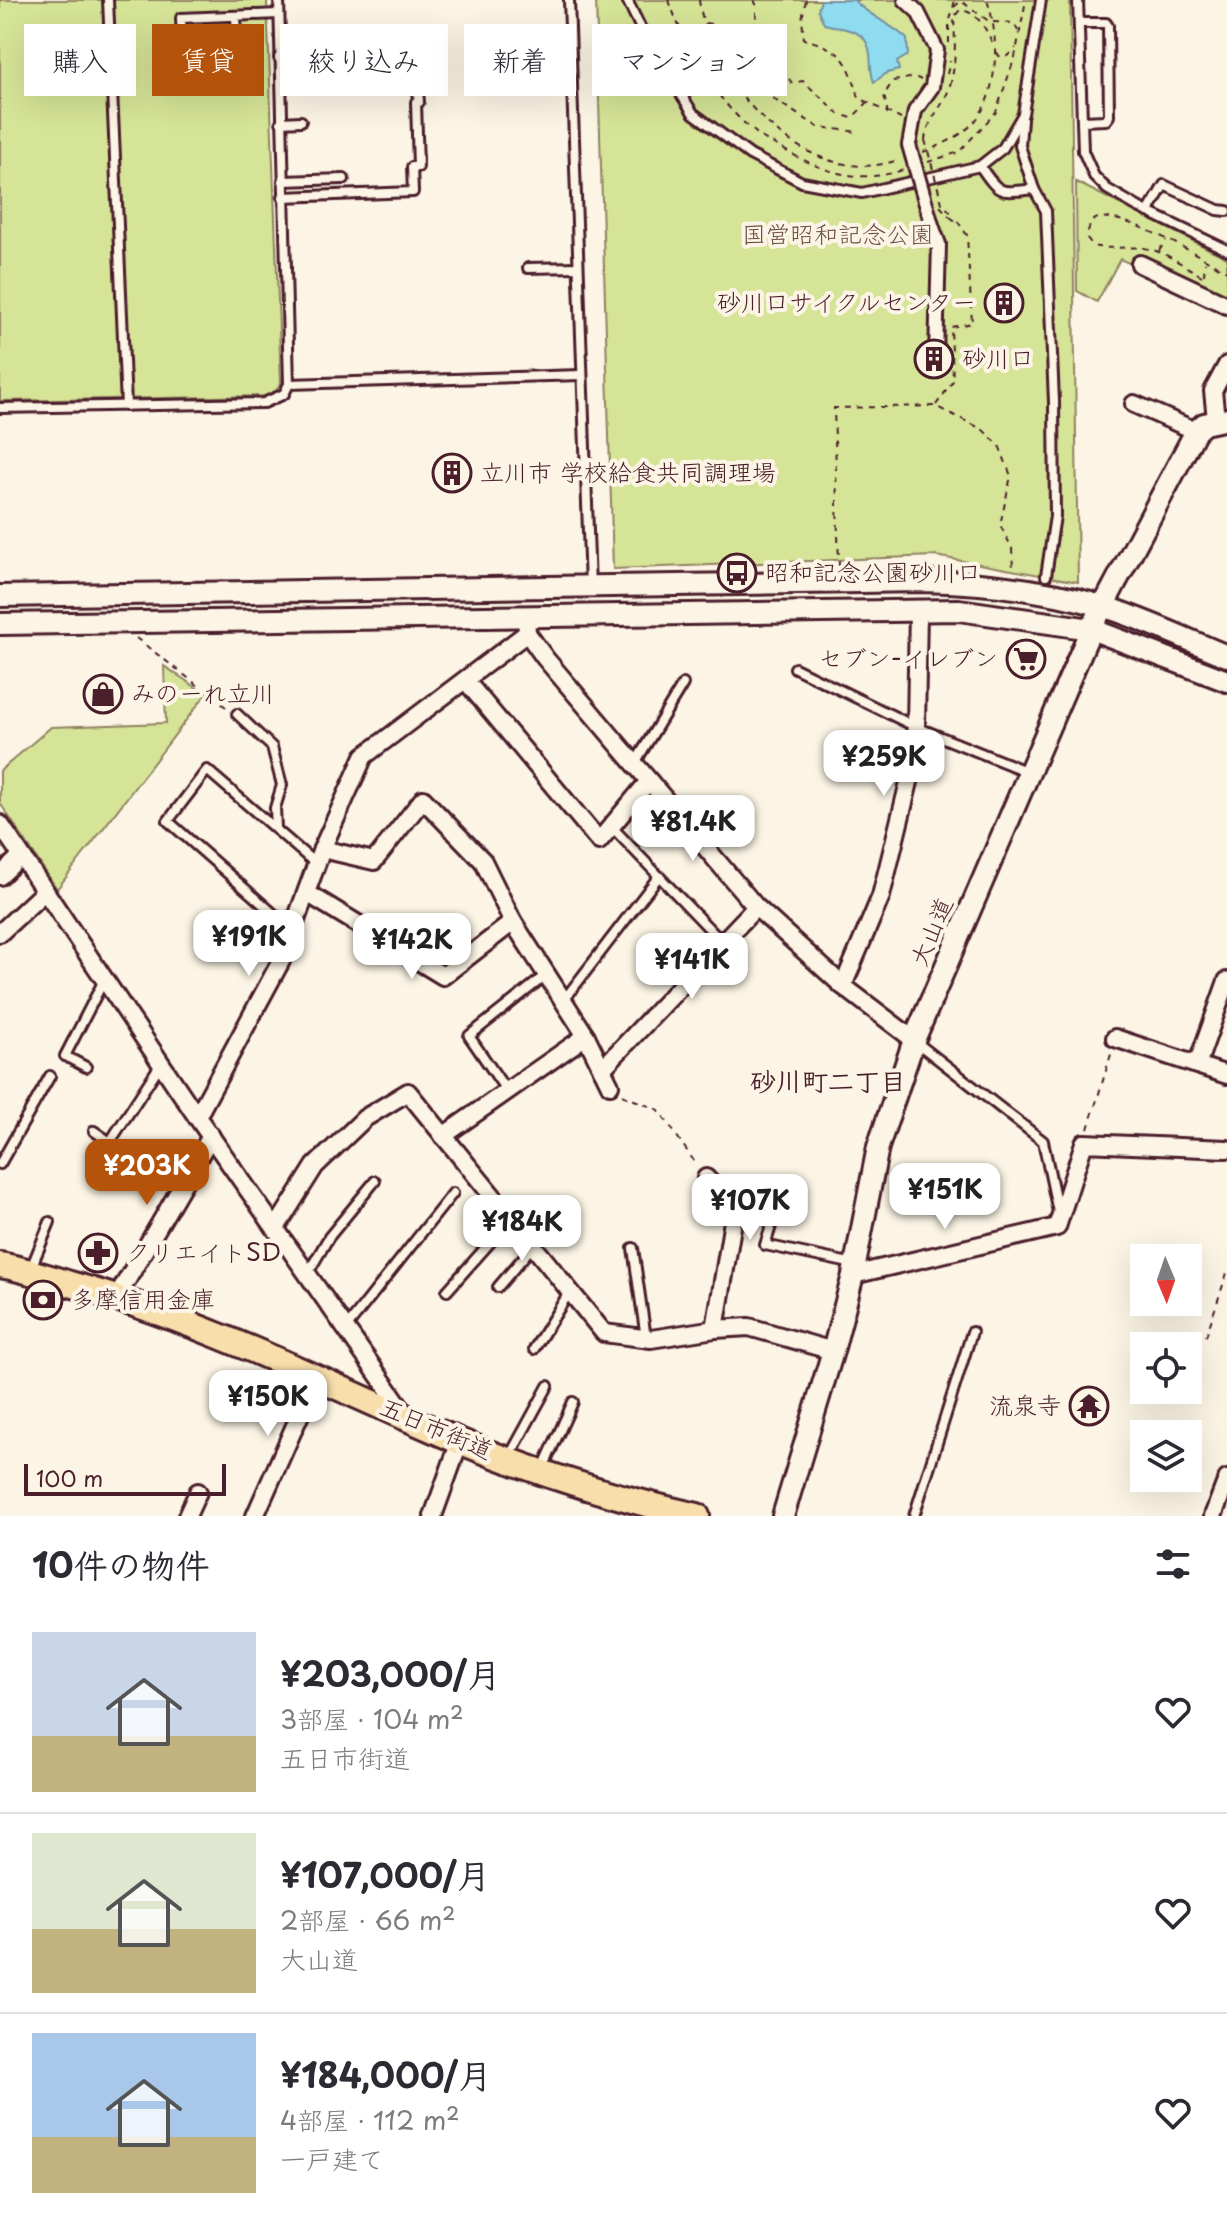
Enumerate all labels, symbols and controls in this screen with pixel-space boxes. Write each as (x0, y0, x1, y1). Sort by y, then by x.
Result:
chip: 購入 (24, 24, 136, 96)
chip: 賃貸 (152, 24, 264, 96)
chip: 絞り込み (280, 24, 448, 96)
chip: 新着 (464, 24, 576, 96)
chip: マンション (592, 24, 787, 96)
park label: 国営昭和記念公園 (742, 215, 934, 251)
building icon: 砂川口サイクルセンター (983, 282, 1025, 324)
place label: 砂川口サイクルセンター (717, 283, 976, 319)
building icon: 砂川口 (913, 338, 955, 380)
place label: 砂川口 (962, 339, 1034, 375)
building icon: 立川市 学校給食共同調理場 (431, 452, 473, 494)
place label: 立川市 学校給食共同調理場 (480, 453, 776, 489)
bus stop icon: 昭和記念公園砂川口 (716, 552, 758, 594)
place label: 昭和記念公園砂川口 (765, 553, 981, 589)
supermarket icon: セブン-イレブン (1005, 638, 1047, 680)
place label: セブン-イレブン (818, 639, 998, 675)
shop icon: みのーれ立川 (82, 673, 124, 715)
place label: みのーれ立川 (131, 674, 275, 710)
pin: ¥259K (828, 730, 940, 798)
text: ¥259K (841, 736, 927, 775)
pin: ¥81.4K (628, 795, 758, 863)
text: ¥81.4K (650, 801, 736, 840)
street label: 大山道 (900, 891, 961, 971)
pin: ¥191K (193, 910, 305, 978)
pin: ¥142K (356, 913, 468, 981)
text: ¥191K (211, 916, 287, 955)
text: ¥142K (371, 919, 453, 958)
pin: ¥141K (636, 933, 748, 1001)
text: ¥141K (654, 939, 730, 978)
district label: 砂川町二丁目 (750, 1061, 906, 1100)
pin: ¥203K (91, 1139, 203, 1207)
text: ¥203K (103, 1145, 191, 1184)
pin: ¥151K (889, 1163, 1001, 1231)
text: ¥151K (907, 1169, 983, 1208)
pin: ¥107K (694, 1174, 806, 1242)
text: ¥107K (710, 1180, 790, 1219)
pin: ¥184K (466, 1195, 578, 1263)
text: ¥184K (481, 1201, 563, 1240)
pharmacy icon: クリエイトSD (77, 1232, 119, 1274)
place label: クリエイトSD (126, 1233, 281, 1269)
north arrow (1130, 1244, 1202, 1316)
map controls (1130, 1244, 1202, 1492)
bank icon: 多摩信用金庫 (22, 1279, 64, 1321)
place label: 多摩信用金庫 (71, 1280, 215, 1316)
button: locate (1130, 1332, 1202, 1404)
pin: ¥150K (212, 1370, 324, 1438)
text: ¥150K (227, 1376, 309, 1415)
temple icon: 流泉寺 (1068, 1385, 1110, 1427)
place label: 流泉寺 (989, 1386, 1061, 1422)
street label: 五日市街道 (375, 1387, 499, 1467)
button: layers (1130, 1420, 1202, 1492)
scale bar (24, 1460, 226, 1496)
text: 100 m (36, 1461, 103, 1494)
text: 10件の物件 (32, 1538, 209, 1590)
icon: filters (1151, 1542, 1195, 1586)
text: ¥203,000/月 (280, 1647, 501, 1699)
icon: home (96, 1664, 192, 1760)
icon: heart (1151, 1690, 1195, 1734)
text: 3部屋 · 104 m² (280, 1699, 464, 1738)
text: 五日市街道 (280, 1738, 410, 1777)
text: ¥107,000/月 (280, 1848, 491, 1900)
icon: home (96, 1865, 192, 1961)
icon: heart (1151, 1891, 1195, 1935)
text: 2部屋 · 66 m² (280, 1900, 456, 1939)
text: 大山道 (280, 1939, 358, 1978)
text: ¥184,000/月 (280, 2048, 492, 2100)
icon: home (96, 2065, 192, 2161)
icon: heart (1151, 2091, 1195, 2135)
text: 4部屋 · 112 m² (280, 2100, 460, 2139)
text: 一戸建て (280, 2139, 384, 2178)

